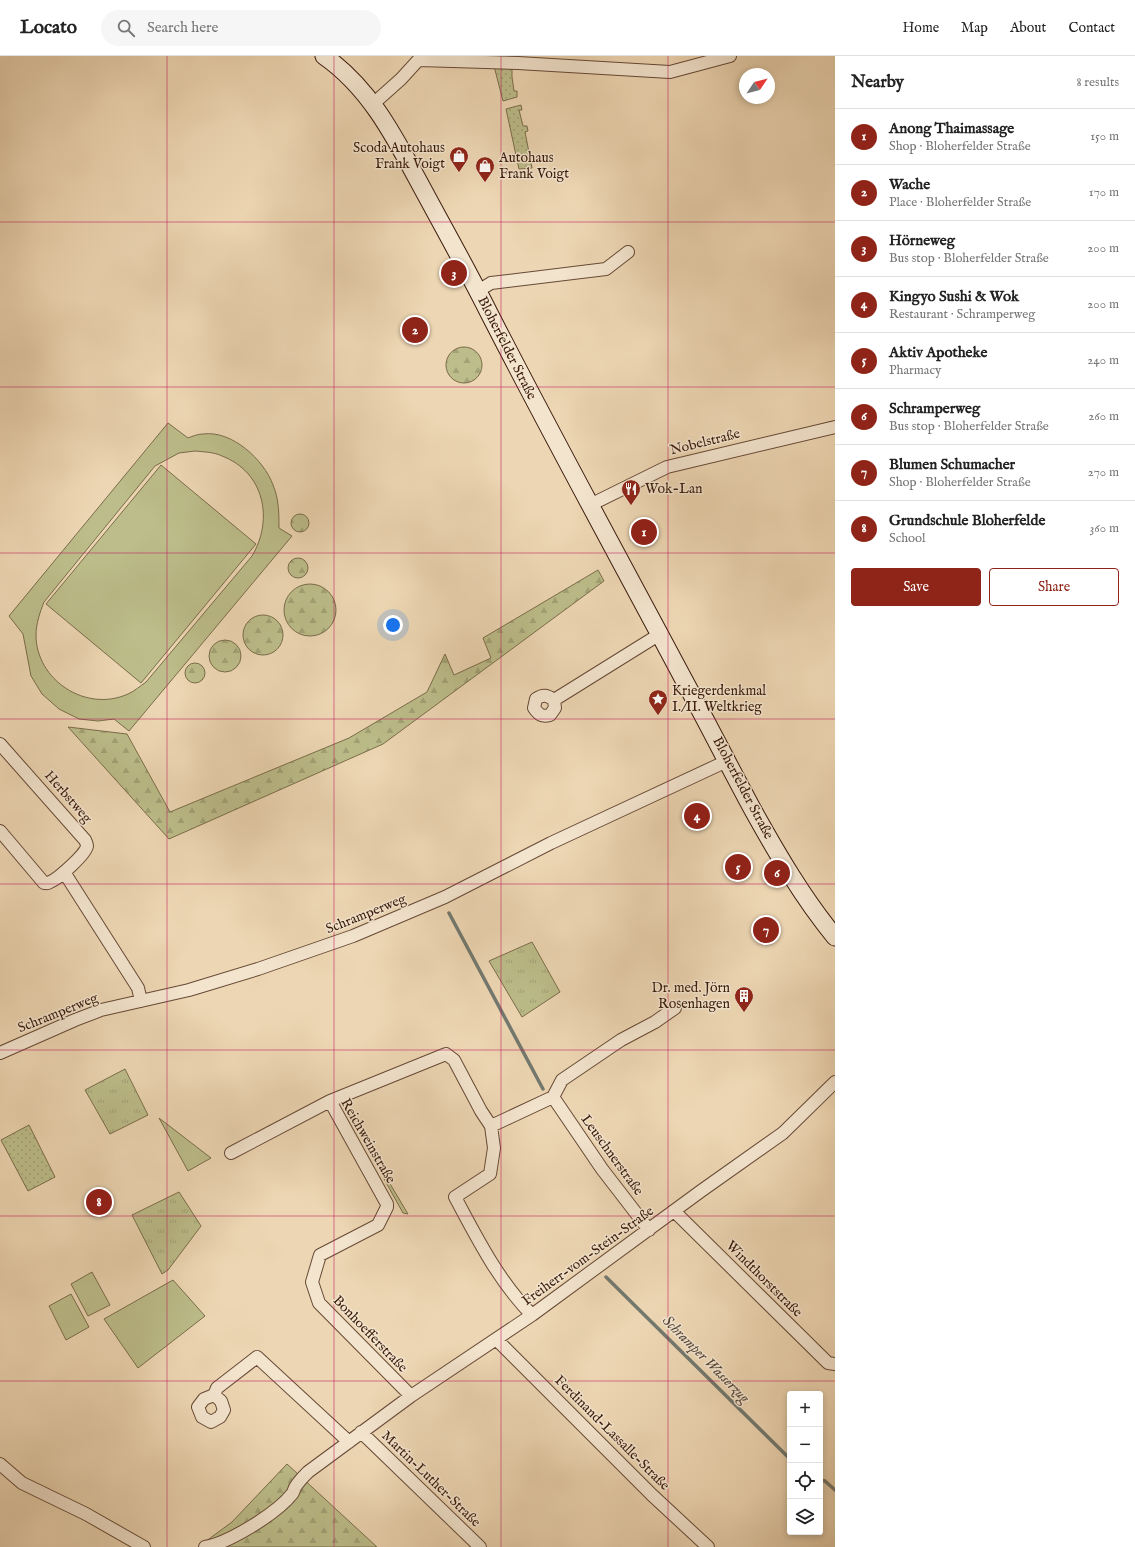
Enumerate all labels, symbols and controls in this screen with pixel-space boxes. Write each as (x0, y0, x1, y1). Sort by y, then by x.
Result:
search box (101, 10, 381, 46)
text: Locato (20, 16, 77, 40)
icon: search (115, 17, 137, 39)
text: Search here (147, 18, 219, 37)
text: Home (903, 19, 939, 37)
text: Map (961, 19, 988, 37)
text: About (1010, 19, 1046, 37)
text: Contact (1068, 19, 1115, 37)
north arrow (739, 68, 775, 104)
text: Nearby (851, 72, 904, 93)
text: 8 results (1076, 74, 1119, 91)
text: Anong Thaimassage (889, 119, 1014, 138)
text: 1 (862, 128, 866, 145)
text: 150 m (1090, 128, 1119, 145)
text: Shop · Bloherfelder Straße (889, 138, 1031, 155)
place label: Scoda Autohaus Frank Voigt (353, 139, 445, 173)
shop icon: Scoda Autohaus Frank Voigt (448, 145, 470, 173)
place label: Autohaus Frank Voigt (498, 149, 569, 183)
shop icon: Autohaus Frank Voigt (474, 155, 496, 183)
text: Wache (889, 175, 930, 194)
text: 2 (861, 184, 867, 201)
text: 170 m (1089, 184, 1119, 201)
text: Place · Bloherfelder Straße (889, 194, 1031, 211)
text: Hörneweg (889, 231, 955, 250)
text: 3 (862, 240, 866, 257)
text: 200 m (1087, 240, 1119, 257)
text: Bus stop · Bloherfelder Straße (889, 250, 1049, 267)
pin: 3 (441, 258, 467, 288)
text: Kingyo Sushi & Wok (889, 287, 1019, 306)
street label: Bloherfelder Straße (473, 293, 541, 403)
text: 4 (861, 296, 867, 313)
text: 200 m (1087, 296, 1119, 313)
text: Restaurant · Schramperweg (889, 306, 1035, 323)
pin: 2 (402, 315, 428, 345)
text: Aktiv Apotheke (889, 343, 987, 362)
text: 5 (862, 352, 866, 369)
text: 240 m (1087, 352, 1119, 369)
text: Pharmacy (889, 362, 941, 379)
text: Schramperweg (889, 399, 980, 418)
text: 6 (861, 408, 867, 425)
text: 260 m (1088, 408, 1119, 425)
text: Bus stop · Bloherfelder Straße (889, 418, 1049, 435)
street label: Nobelstraße (668, 424, 742, 459)
text: Blumen Schumacher (889, 455, 1015, 474)
text: 7 (861, 464, 867, 481)
text: 270 m (1088, 464, 1119, 481)
text: Shop · Bloherfelder Straße (889, 474, 1031, 491)
restaurant icon: Wok-Lan (620, 478, 642, 506)
place label: Wok-Lan (645, 480, 703, 498)
text: Grundschule Bloherfelde (889, 511, 1045, 530)
pin: 1 (631, 517, 657, 547)
text: 8 (861, 520, 867, 537)
text: 360 m (1089, 520, 1119, 537)
text: School (889, 530, 926, 547)
button: Save (851, 568, 981, 606)
button: Share (989, 568, 1119, 606)
your location (383, 615, 403, 635)
place label: Kriegerdenkmal I./II. Weltkrieg (672, 682, 766, 716)
place icon: Kriegerdenkmal I./II. Weltkrieg (647, 688, 669, 716)
street label: Bloherfelder Straße (708, 734, 778, 843)
street label: Herbstweg (40, 767, 96, 827)
pin: 4 (684, 801, 710, 831)
pin: 5 (725, 852, 751, 882)
pin: 6 (764, 858, 790, 888)
street label: Schramperweg (323, 890, 409, 938)
pin: 7 (753, 915, 779, 945)
place label: Dr. med. Jörn Rosenhagen (651, 979, 731, 1013)
building icon: Dr. med. Jörn Rosenhagen (733, 985, 755, 1013)
street label: Schramperweg (15, 989, 101, 1037)
street label: Reichweinstraße (336, 1095, 400, 1187)
street label: Leuschnerstraße (577, 1111, 648, 1199)
pin: 8 (86, 1187, 112, 1217)
street label: Freiherr-vom-Stein-Straße (519, 1202, 658, 1310)
street label: Windthorststraße (722, 1237, 807, 1322)
street label: Bonhoefferstraße (329, 1292, 412, 1377)
water label: Schramper Wasserzug (658, 1311, 755, 1408)
street label: Ferdinand-Lassalle-Straße (551, 1372, 674, 1495)
map controls (787, 1391, 823, 1535)
button: + (787, 1391, 823, 1427)
street label: Martin-Luther-Straße (378, 1427, 485, 1531)
button: − (787, 1427, 823, 1463)
button: locate (787, 1463, 823, 1499)
button: layers (787, 1499, 823, 1535)

